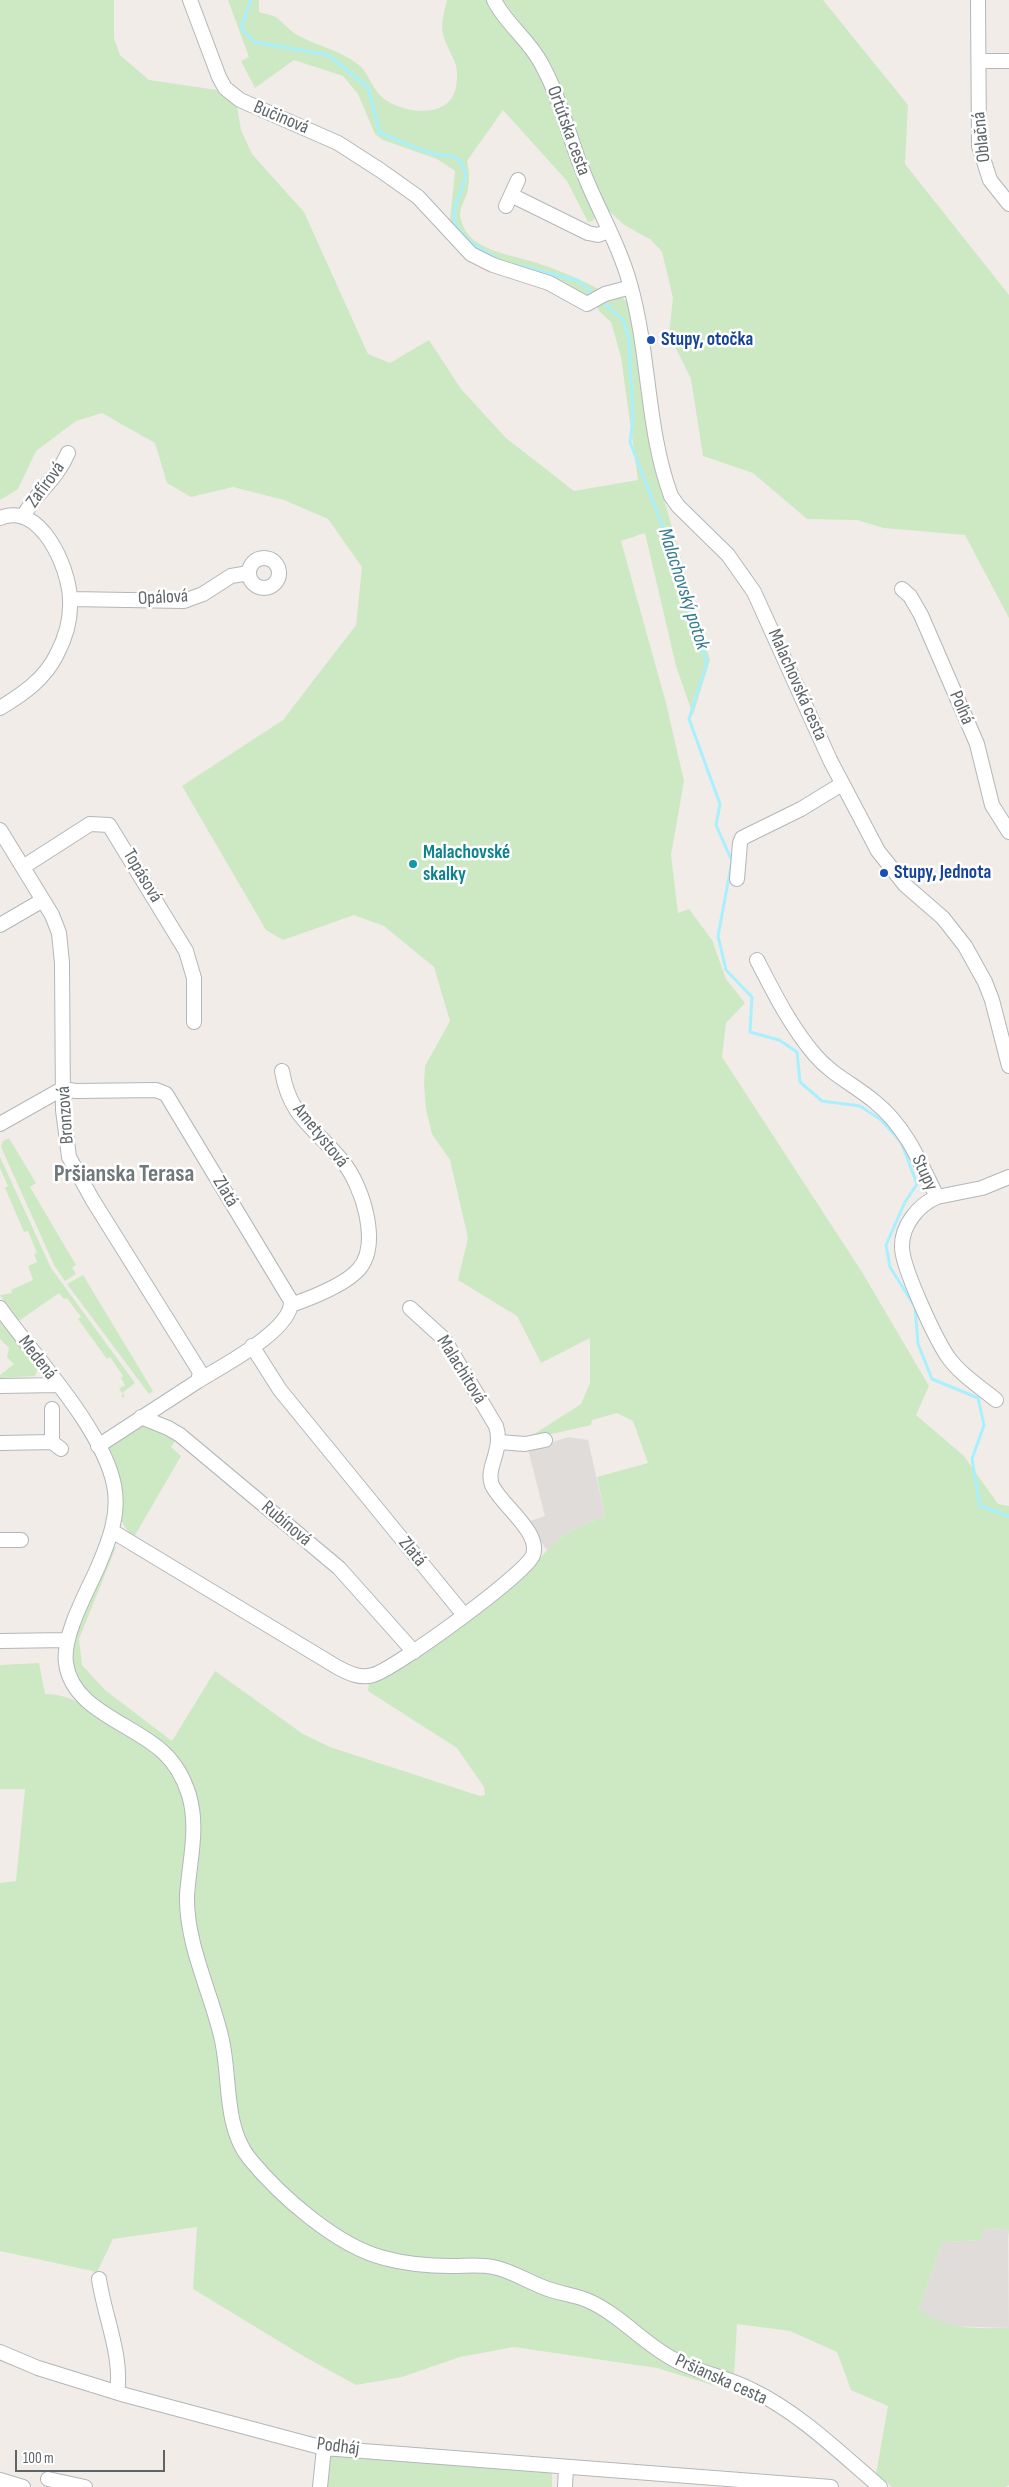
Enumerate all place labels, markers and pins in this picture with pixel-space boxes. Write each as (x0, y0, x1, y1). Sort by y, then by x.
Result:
place label: Stupy, otočka (661, 329, 753, 351)
marker: Stupy, otočka (645, 334, 657, 346)
place label: Malachovské skalky (423, 842, 510, 886)
marker: Malachovské skalky (407, 858, 419, 870)
place label: Stupy, Jednota (894, 862, 991, 884)
marker: Stupy, Jednota (878, 867, 890, 879)

